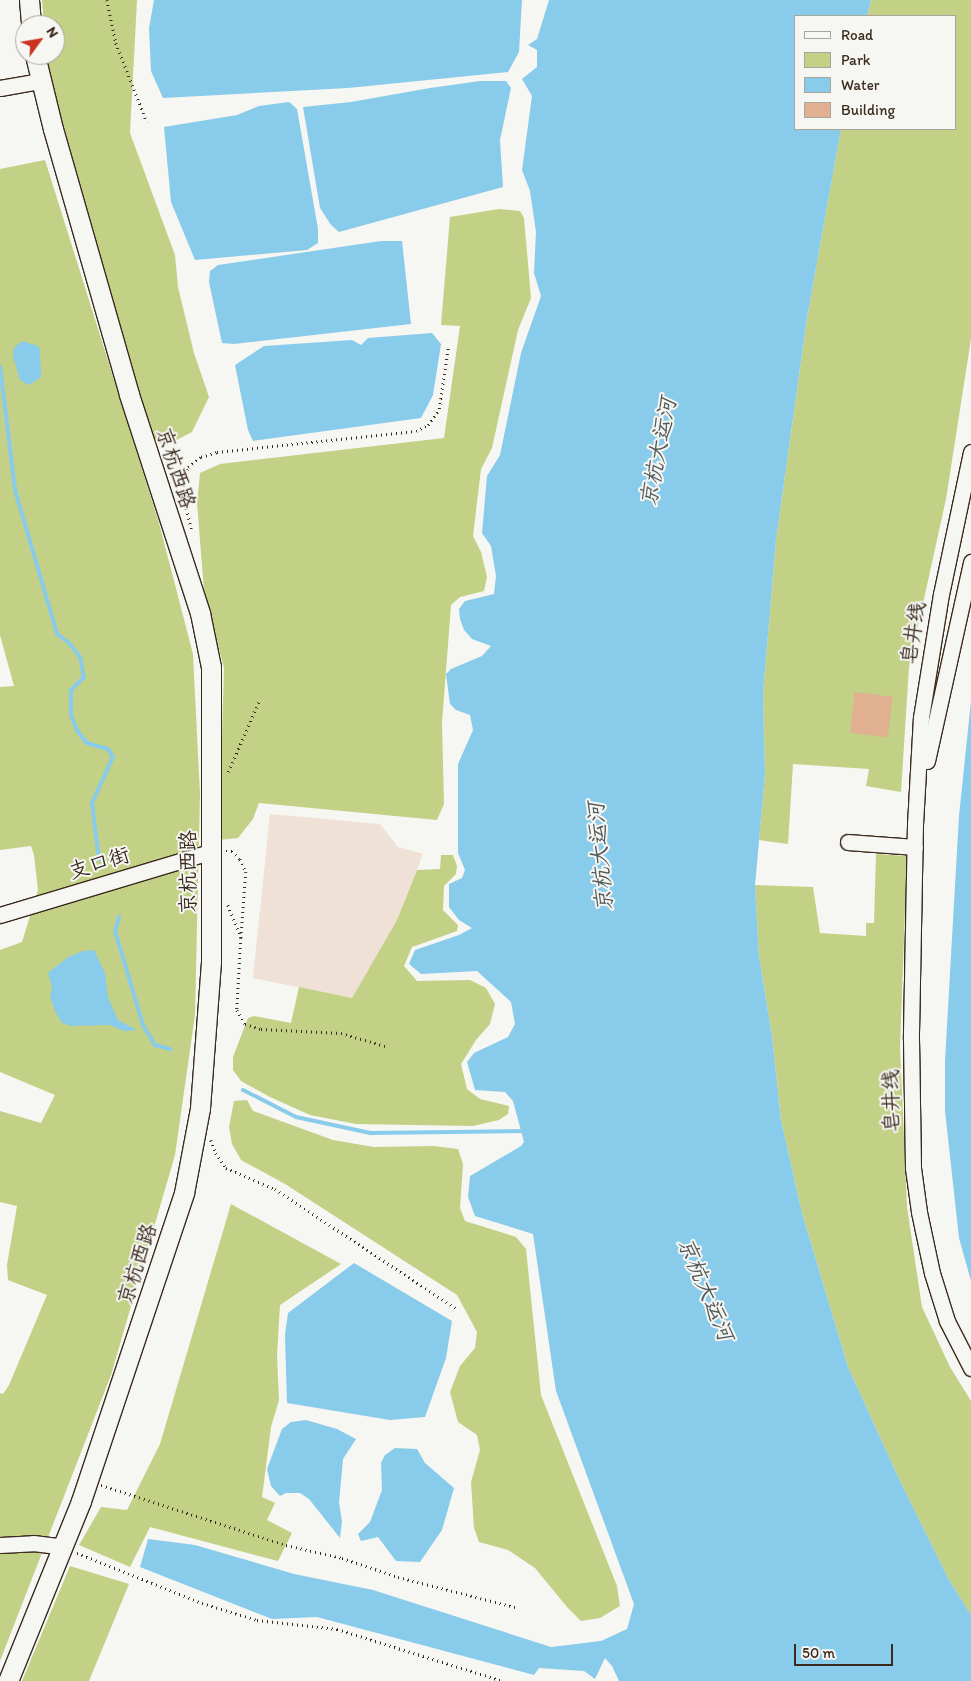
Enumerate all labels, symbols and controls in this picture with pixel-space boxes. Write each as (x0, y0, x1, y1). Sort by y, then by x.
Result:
north arrow (15, 15, 65, 65)
legend (794, 15, 956, 130)
text: N (43, 24, 62, 41)
text: Road (841, 26, 873, 44)
text: Park (841, 51, 871, 69)
text: Water (841, 76, 879, 94)
text: Building (841, 101, 895, 119)
water label: 京杭大运河 (635, 395, 681, 509)
street label: 京杭西路 (151, 424, 201, 512)
street label: 皂井线 (896, 600, 930, 666)
water label: 京杭大运河 (582, 801, 618, 913)
street label: 京杭西路 (175, 830, 201, 914)
street label: 支口街 (65, 842, 133, 884)
street label: 皂井线 (878, 1069, 904, 1133)
street label: 京杭西路 (112, 1220, 162, 1308)
water label: 京杭大运河 (672, 1233, 740, 1345)
scale bar (796, 1634, 895, 1666)
text: 50 m (802, 1644, 835, 1662)

